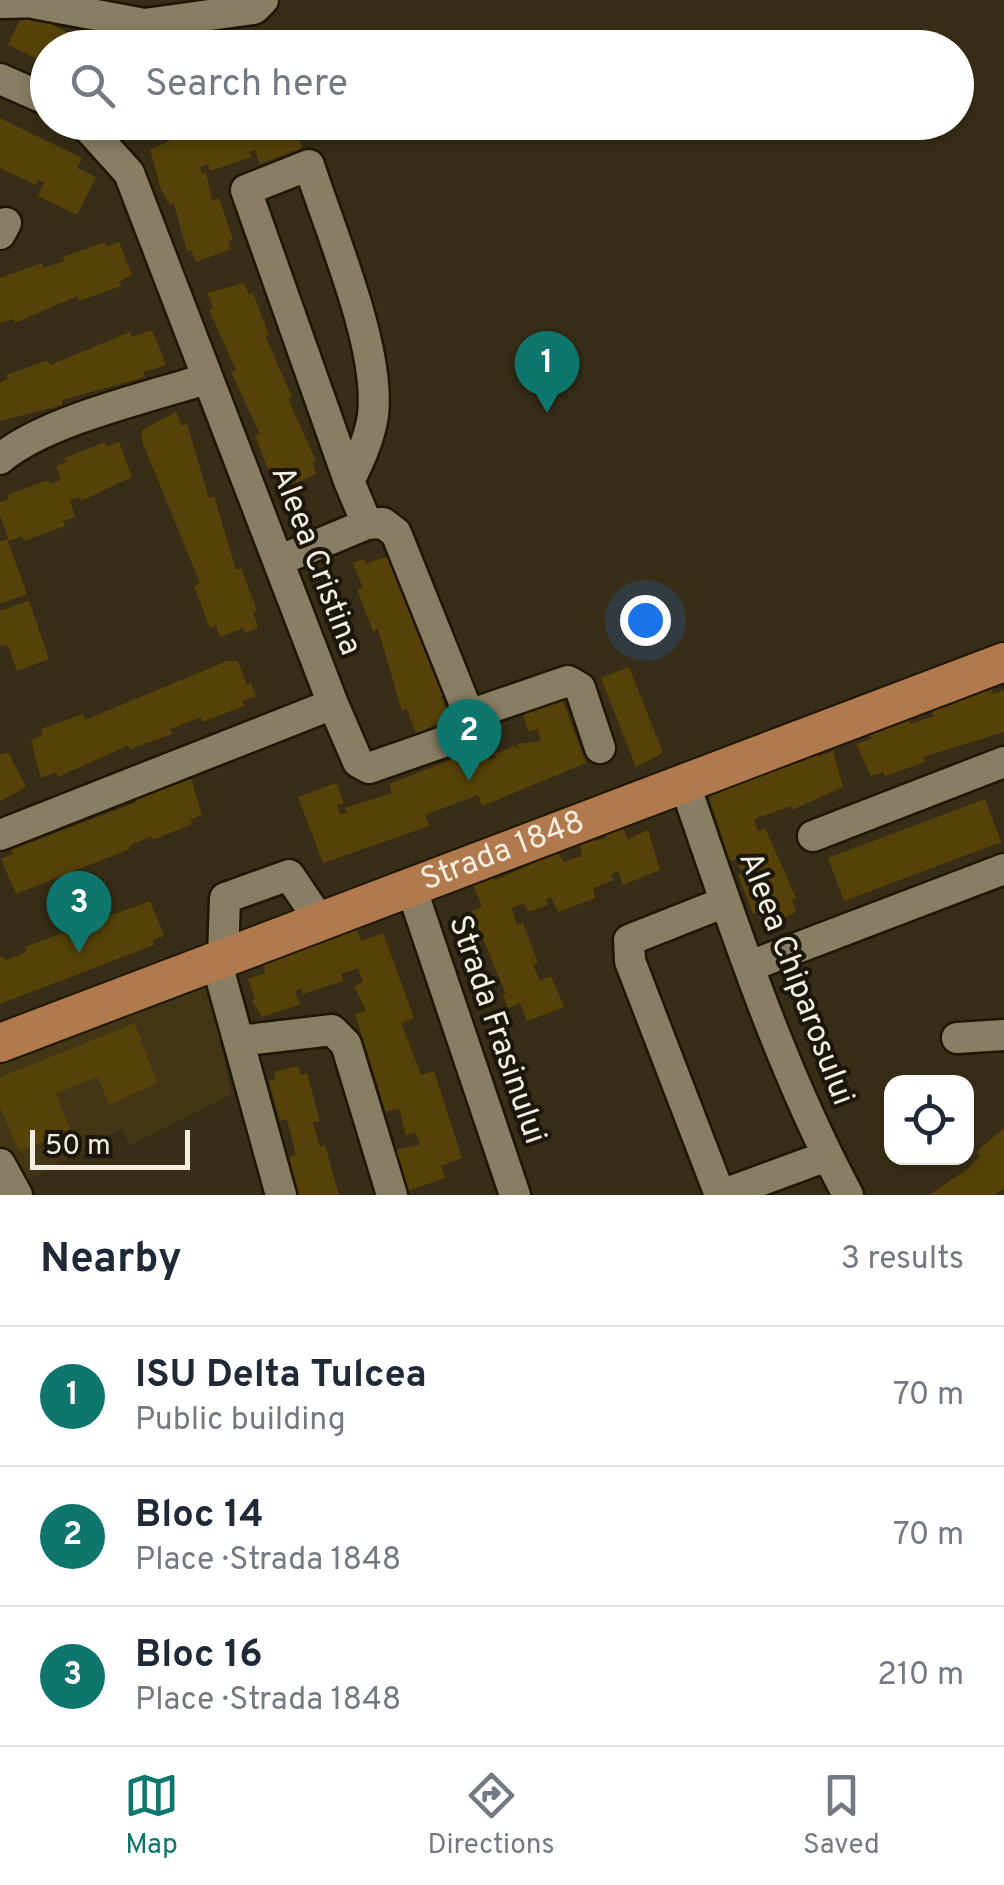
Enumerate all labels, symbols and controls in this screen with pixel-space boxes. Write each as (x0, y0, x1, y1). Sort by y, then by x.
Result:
search box (30, 30, 974, 140)
icon: search (65, 58, 120, 113)
text: Search here (145, 61, 348, 110)
pin: 1 (514, 330, 580, 413)
street label: Aleea Cristina (261, 461, 369, 661)
your location (620, 595, 671, 646)
pin: 2 (436, 698, 502, 781)
street label: Strada 1848 (415, 803, 591, 901)
street label: Aleea Chiparosului (728, 847, 862, 1111)
pin: 3 (46, 870, 112, 953)
street label: Strada Frasinului (438, 910, 554, 1150)
map controls (884, 1075, 974, 1165)
button: locate (884, 1075, 974, 1165)
scale bar (30, 1125, 190, 1170)
text: 50 m (45, 1129, 111, 1165)
text: Nearby (40, 1234, 182, 1287)
text: 3 results (841, 1240, 964, 1280)
text: ISU Delta Tulcea (135, 1352, 427, 1401)
text: 1 (66, 1376, 79, 1416)
text: 70 m (893, 1376, 964, 1416)
text: Public building (135, 1401, 346, 1441)
text: Bloc 14 (135, 1492, 264, 1541)
text: 2 (63, 1516, 82, 1556)
text: 70 m (893, 1516, 964, 1556)
text: Place · Strada 1848 (135, 1541, 401, 1581)
text: Bloc 16 (135, 1632, 263, 1681)
text: 3 (63, 1656, 82, 1696)
text: 210 m (877, 1656, 964, 1696)
text: Place · Strada 1848 (135, 1681, 401, 1721)
tab: Map (124, 1768, 179, 1864)
tab: Directions (427, 1768, 555, 1864)
tab: Saved (803, 1768, 880, 1864)

